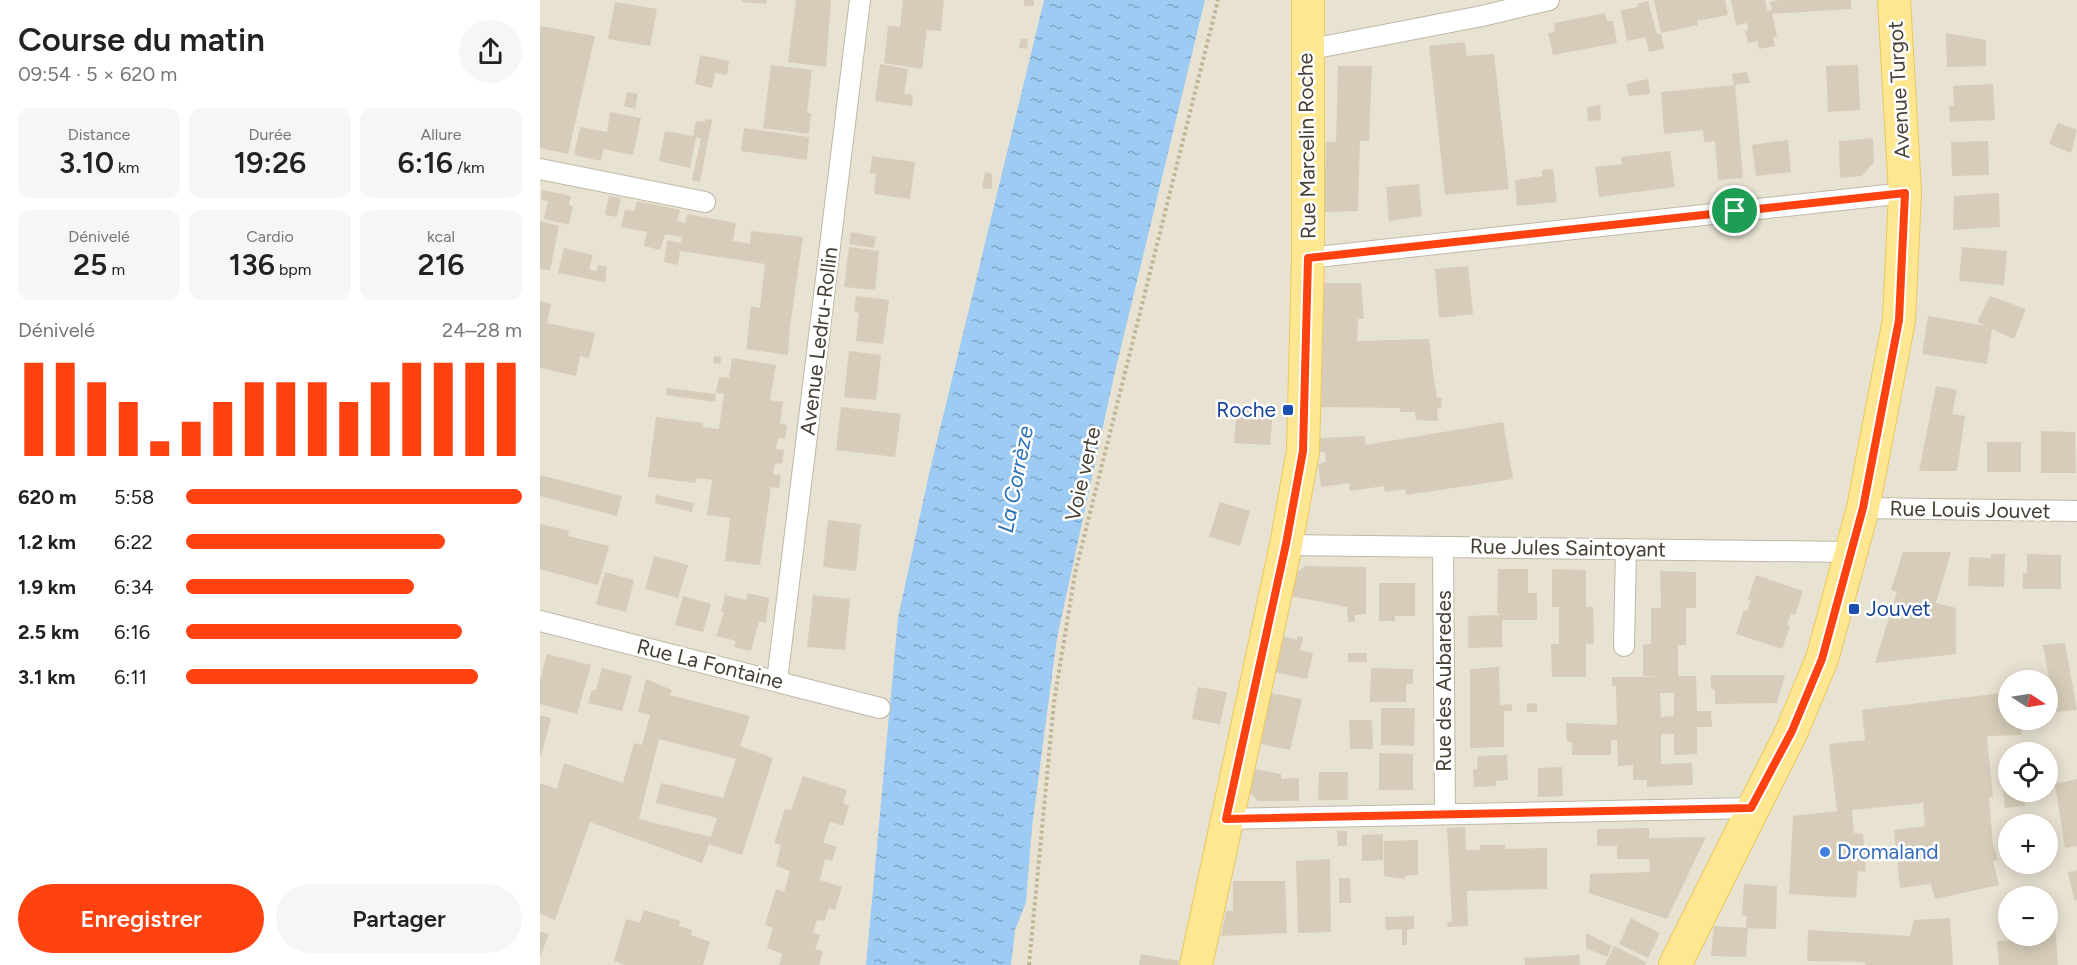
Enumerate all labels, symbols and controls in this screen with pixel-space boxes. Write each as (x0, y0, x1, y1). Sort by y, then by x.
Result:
text: Course du matin (18, 20, 265, 59)
button: share (459, 20, 522, 83)
street label: Avenue Turgot (1882, 20, 1915, 160)
street label: Rue Marcelin Roche (1292, 53, 1321, 239)
text: 09:54 · 5 × 620 m (18, 62, 177, 86)
text: Distance (68, 125, 130, 144)
text: Durée (249, 125, 291, 144)
text: Allure (421, 125, 461, 144)
text: 3.10 (59, 144, 114, 181)
text: 19:26 (234, 144, 306, 181)
text: 6:16 (397, 144, 453, 181)
text: km (114, 158, 139, 177)
text: /km (453, 158, 485, 177)
pin (1709, 185, 1760, 236)
icon: arrive (1718, 194, 1751, 227)
text: Dénivelé (68, 227, 130, 246)
text: Cardio (246, 227, 294, 246)
text: kcal (427, 227, 455, 246)
street label: Avenue Ledru-Rollin (795, 245, 842, 437)
text: 25 (73, 246, 107, 283)
text: 136 (229, 246, 275, 283)
text: 216 (418, 246, 464, 283)
text: m (107, 260, 125, 279)
text: bpm (275, 260, 311, 279)
text: Dénivelé (18, 318, 95, 342)
text: 24–28 m (442, 318, 522, 342)
place label: Roche (1216, 397, 1276, 422)
marker: Roche (1281, 403, 1295, 417)
water label: La Corrèze (992, 423, 1039, 535)
street label: Voie verte (1060, 424, 1105, 523)
text: 620 m (18, 485, 76, 509)
text: 5:58 (114, 485, 154, 509)
street label: Rue Louis Jouvet (1889, 496, 2051, 523)
text: 1.2 km (18, 530, 76, 554)
text: 6:22 (114, 530, 153, 554)
street label: Rue Jules Saintoyant (1470, 533, 1666, 562)
text: 1.9 km (18, 575, 76, 599)
text: 6:34 (114, 575, 154, 599)
street label: Rue des Aubaredes (1431, 590, 1456, 772)
place label: Jouvet (1866, 596, 1931, 621)
marker: Jouvet (1847, 602, 1861, 616)
text: 2.5 km (18, 620, 79, 644)
text: 6:16 (114, 620, 150, 644)
street label: Rue La Fontaine (634, 633, 786, 694)
text: 3.1 km (18, 665, 75, 689)
text: 6:11 (114, 665, 147, 689)
north arrow (1998, 670, 2058, 730)
map controls (1998, 670, 2058, 946)
button: locate (1998, 742, 2058, 802)
button: + (1998, 814, 2058, 874)
place label: Dromaland (1837, 839, 1939, 864)
marker: Dromaland (1818, 845, 1832, 859)
button: Enregistrer (18, 884, 264, 953)
button: Partager (276, 884, 522, 953)
button: − (1998, 886, 2058, 946)

